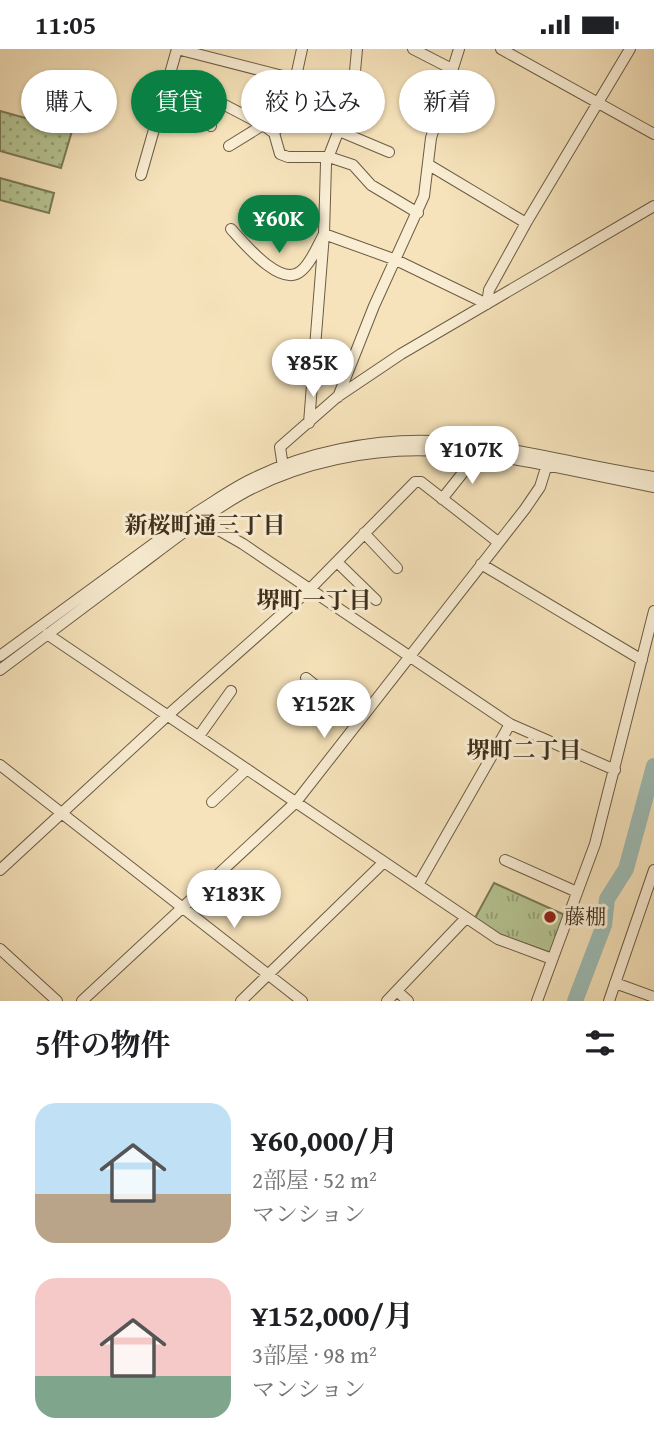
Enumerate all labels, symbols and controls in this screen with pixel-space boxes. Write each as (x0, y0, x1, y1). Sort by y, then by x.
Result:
text: 11:05 (35, 5, 96, 44)
chip: 購入 (21, 70, 117, 133)
chip: 賃貸 (131, 70, 227, 133)
chip: 絞り込み (241, 70, 385, 133)
chip: 新着 (399, 70, 495, 133)
pin: ¥60K (238, 195, 320, 255)
text: ¥60K (254, 201, 304, 234)
pin: ¥85K (272, 339, 354, 399)
text: ¥85K (288, 345, 338, 378)
pin: ¥107K (423, 427, 521, 486)
text: ¥107K (441, 432, 503, 465)
district label: 新桜町通三丁目 (125, 508, 286, 541)
district label: 堺町一丁目 (257, 583, 372, 616)
pin: ¥152K (275, 681, 373, 740)
text: ¥152K (293, 686, 355, 719)
district label: 堺町二丁目 (467, 733, 582, 766)
pin: ¥183K (185, 871, 283, 930)
text: ¥183K (203, 876, 265, 909)
place label: 藤棚 (564, 901, 606, 932)
marker: 藤棚 (542, 909, 558, 925)
text: 5件の物件 (35, 1022, 171, 1066)
icon: filters (581, 1024, 619, 1062)
text: ¥60,000/月 (252, 1118, 398, 1162)
icon: home (91, 1131, 175, 1215)
text: 2部屋 · 52 m² (252, 1163, 377, 1196)
text: マンション (252, 1197, 366, 1230)
text: ¥152,000/月 (252, 1293, 414, 1337)
icon: home (91, 1306, 175, 1390)
text: 3部屋 · 98 m² (252, 1338, 377, 1371)
text: マンション (252, 1372, 366, 1405)

